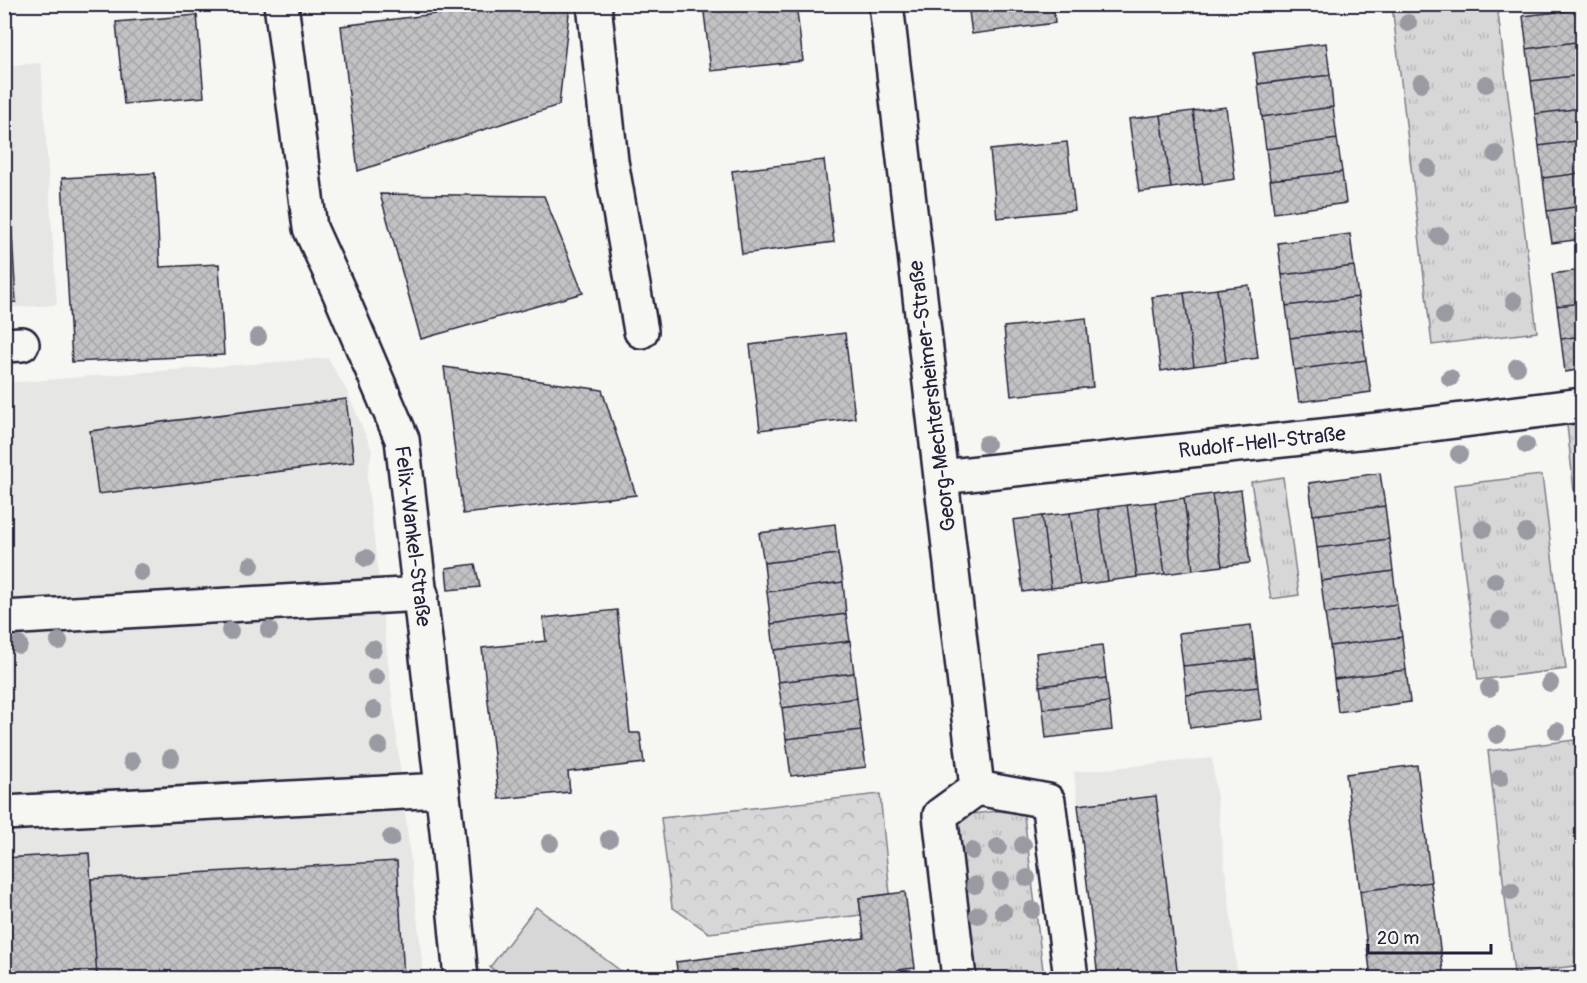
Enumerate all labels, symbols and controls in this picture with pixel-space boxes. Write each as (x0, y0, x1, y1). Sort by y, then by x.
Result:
street label: Georg-Mechtersheimer-Straße (902, 258, 963, 533)
street label: Rudolf-Hell-Straße (1177, 420, 1348, 465)
street label: Felix-Wankel-Straße (388, 444, 437, 629)
scale bar (1368, 917, 1491, 955)
text: 20 m (1377, 927, 1419, 950)

